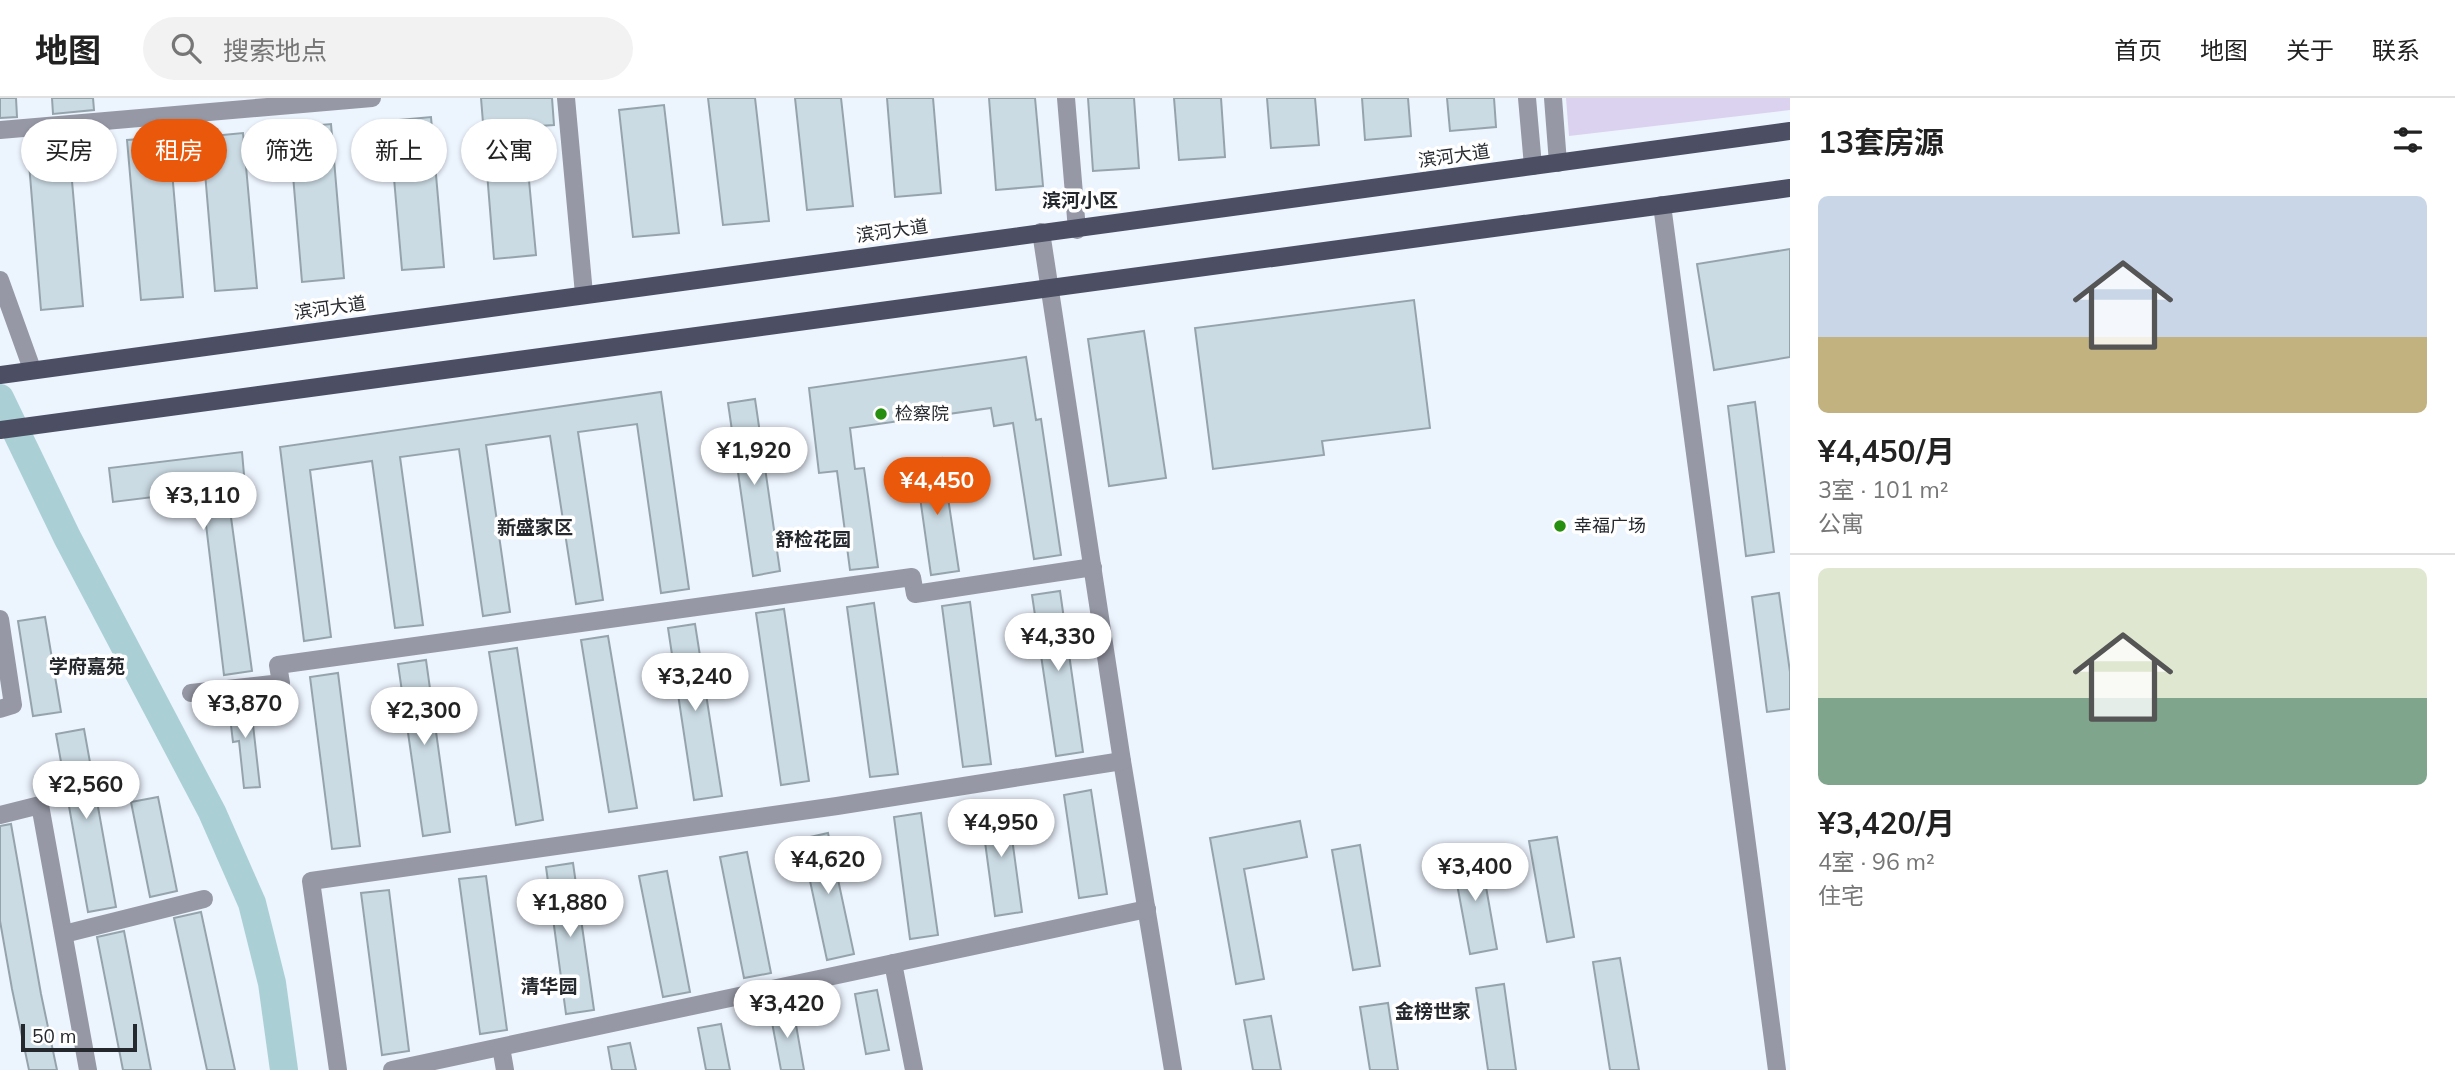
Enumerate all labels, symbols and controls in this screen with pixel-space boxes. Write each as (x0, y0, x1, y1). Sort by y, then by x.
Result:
search box (143, 17, 633, 80)
text: 地图 (35, 29, 101, 70)
icon: search (167, 29, 205, 67)
text: 搜索地点 (223, 34, 327, 67)
text: 首页 (2114, 35, 2162, 65)
text: 地图 (2200, 35, 2248, 65)
text: 关于 (2286, 35, 2334, 65)
text: 联系 (2372, 35, 2420, 65)
chip: 买房 (21, 119, 117, 182)
chip: 租房 (131, 119, 227, 182)
chip: 筛选 (241, 119, 337, 182)
chip: 新上 (351, 119, 447, 182)
chip: 公寓 (461, 119, 557, 182)
icon: filters (2389, 121, 2427, 159)
text: 13套房源 (1818, 123, 1944, 161)
street label: 滨河大道 (1417, 139, 1491, 172)
district label: 滨河小区 (1042, 188, 1118, 212)
street label: 滨河大道 (855, 214, 929, 247)
icon: home (2060, 242, 2186, 368)
street label: 滨河大道 (293, 291, 367, 324)
place label: 检察院 (895, 402, 949, 425)
marker: 检察院 (873, 406, 889, 422)
pin: ¥1,920 (697, 428, 811, 487)
text: ¥4,450/月 (1818, 432, 1955, 470)
text: ¥1,920 (717, 435, 791, 464)
pin: ¥4,450 (880, 458, 994, 517)
text: ¥4,450 (900, 465, 974, 494)
pin: ¥3,110 (146, 472, 260, 532)
text: 3室 · 101 m² (1818, 475, 1948, 504)
text: ¥3,110 (166, 480, 240, 509)
text: 公寓 (1818, 509, 1864, 538)
place label: 幸福广场 (1574, 514, 1646, 537)
district label: 新盛家区 (497, 515, 573, 539)
marker: 幸福广场 (1552, 518, 1568, 534)
district label: 舒检花园 (775, 527, 851, 551)
pin: ¥4,330 (1001, 614, 1115, 673)
icon: home (2060, 614, 2186, 740)
text: ¥4,330 (1021, 621, 1095, 650)
district label: 学府嘉苑 (49, 654, 125, 678)
pin: ¥3,240 (638, 654, 752, 713)
text: ¥3,240 (658, 661, 732, 690)
pin: ¥3,870 (188, 680, 302, 740)
text: ¥3,870 (208, 688, 282, 717)
pin: ¥2,300 (367, 688, 481, 747)
text: ¥2,300 (387, 695, 461, 724)
pin: ¥2,560 (29, 762, 143, 821)
text: ¥2,560 (49, 769, 123, 798)
pin: ¥4,950 (944, 800, 1058, 859)
text: ¥3,420/月 (1818, 804, 1955, 842)
text: ¥4,950 (964, 807, 1038, 836)
pin: ¥4,620 (771, 836, 885, 896)
text: ¥4,620 (791, 844, 865, 873)
pin: ¥3,400 (1418, 844, 1532, 903)
text: 4室 · 96 m² (1818, 847, 1935, 876)
text: ¥3,400 (1438, 851, 1512, 880)
pin: ¥1,880 (513, 880, 627, 939)
text: 住宅 (1818, 881, 1864, 910)
text: ¥1,880 (533, 887, 607, 916)
district label: 清华园 (520, 974, 578, 998)
pin: ¥3,420 (730, 981, 844, 1040)
text: ¥3,420 (750, 988, 824, 1017)
district label: 金榜世家 (1395, 999, 1471, 1023)
scale bar (21, 1021, 136, 1053)
text: 50 m (32, 1024, 76, 1048)

